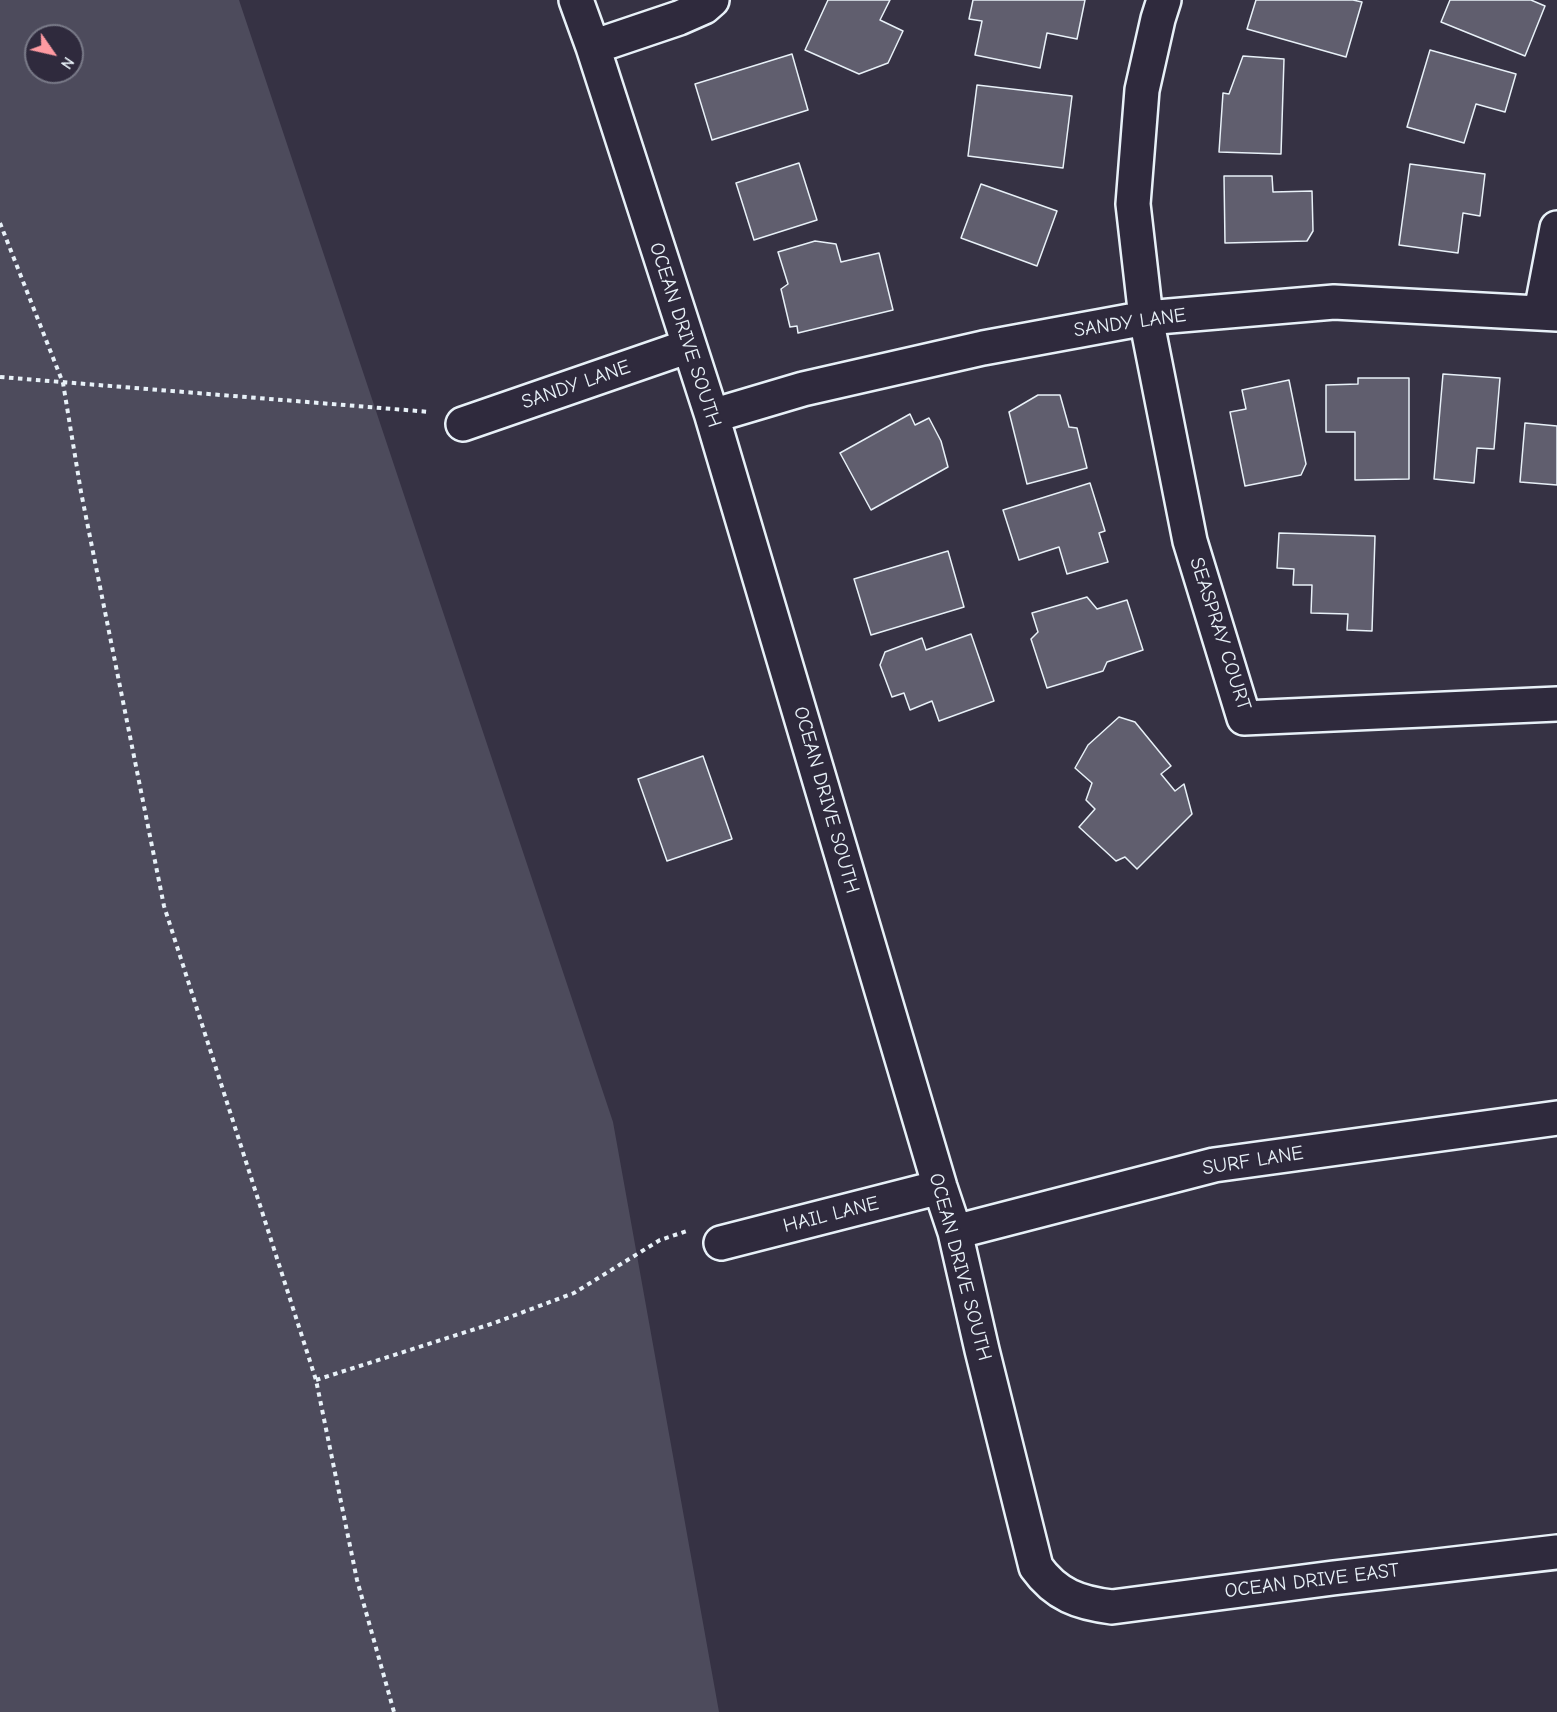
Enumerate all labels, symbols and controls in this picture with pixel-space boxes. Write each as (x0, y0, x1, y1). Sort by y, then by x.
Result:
north arrow (24, 24, 84, 84)
text: N (57, 54, 78, 72)
street label: OCEAN DRIVE SOUTH (644, 239, 726, 431)
street label: SANDY LANE (1072, 303, 1188, 343)
street label: SANDY LANE (519, 355, 633, 415)
street label: SEASPRAY COURT (1184, 555, 1256, 713)
street label: OCEAN DRIVE SOUTH (788, 704, 864, 896)
street label: SURF LANE (1201, 1141, 1305, 1181)
street label: OCEAN DRIVE SOUTH (923, 1171, 997, 1363)
street label: HAIL LANE (781, 1192, 881, 1238)
street label: OCEAN DRIVE EAST (1223, 1558, 1401, 1604)

